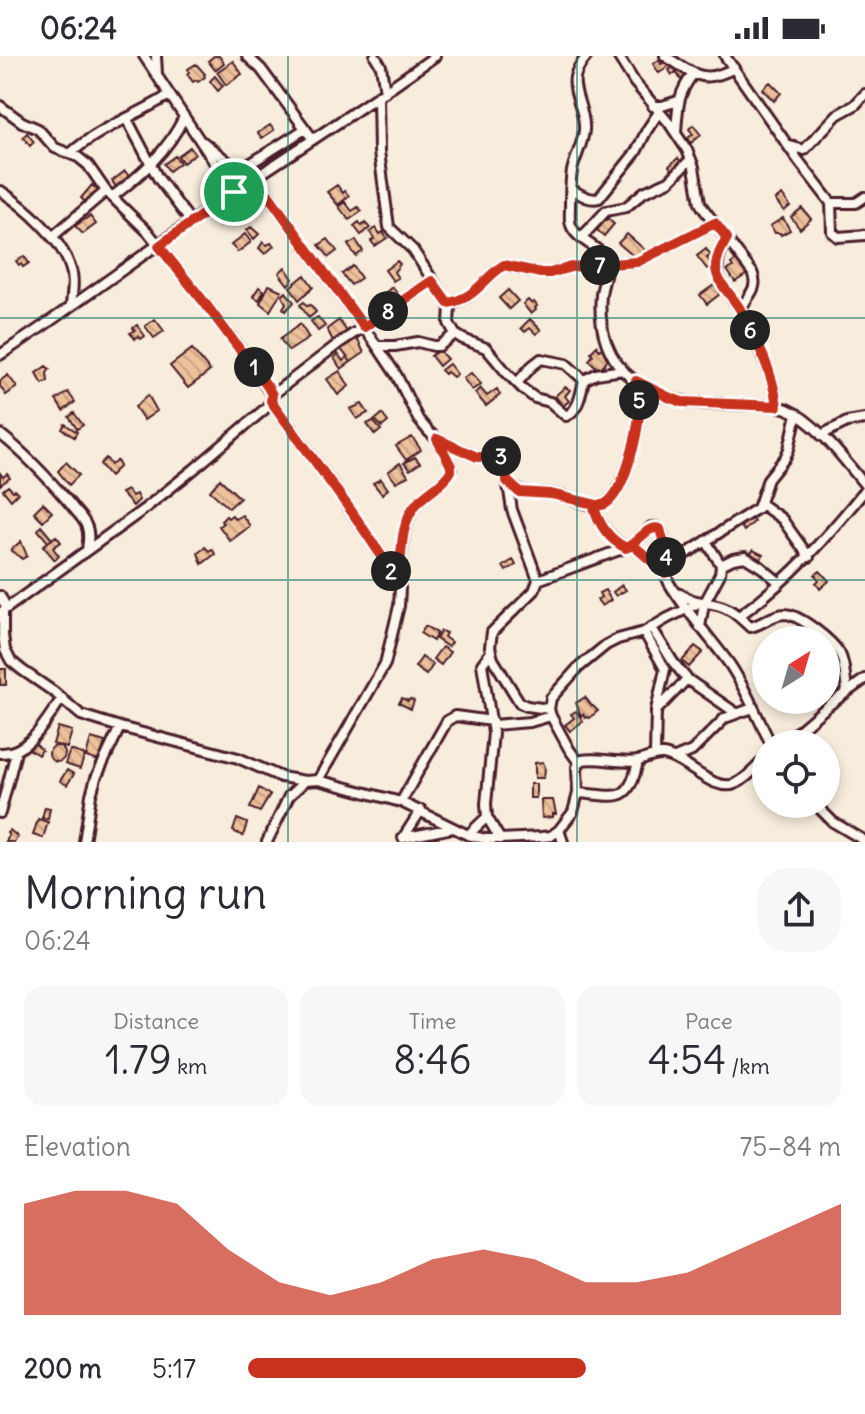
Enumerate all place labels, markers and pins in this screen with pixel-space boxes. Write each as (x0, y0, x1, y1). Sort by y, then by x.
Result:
pin (200, 158, 268, 226)
pin: 7 (580, 245, 620, 285)
pin: 8 (368, 291, 408, 331)
pin: 6 (730, 310, 770, 350)
pin: 1 (234, 347, 274, 387)
pin: 5 (619, 380, 659, 420)
pin: 3 (481, 436, 521, 476)
pin: 4 (646, 537, 686, 577)
pin: 2 (371, 551, 411, 591)

